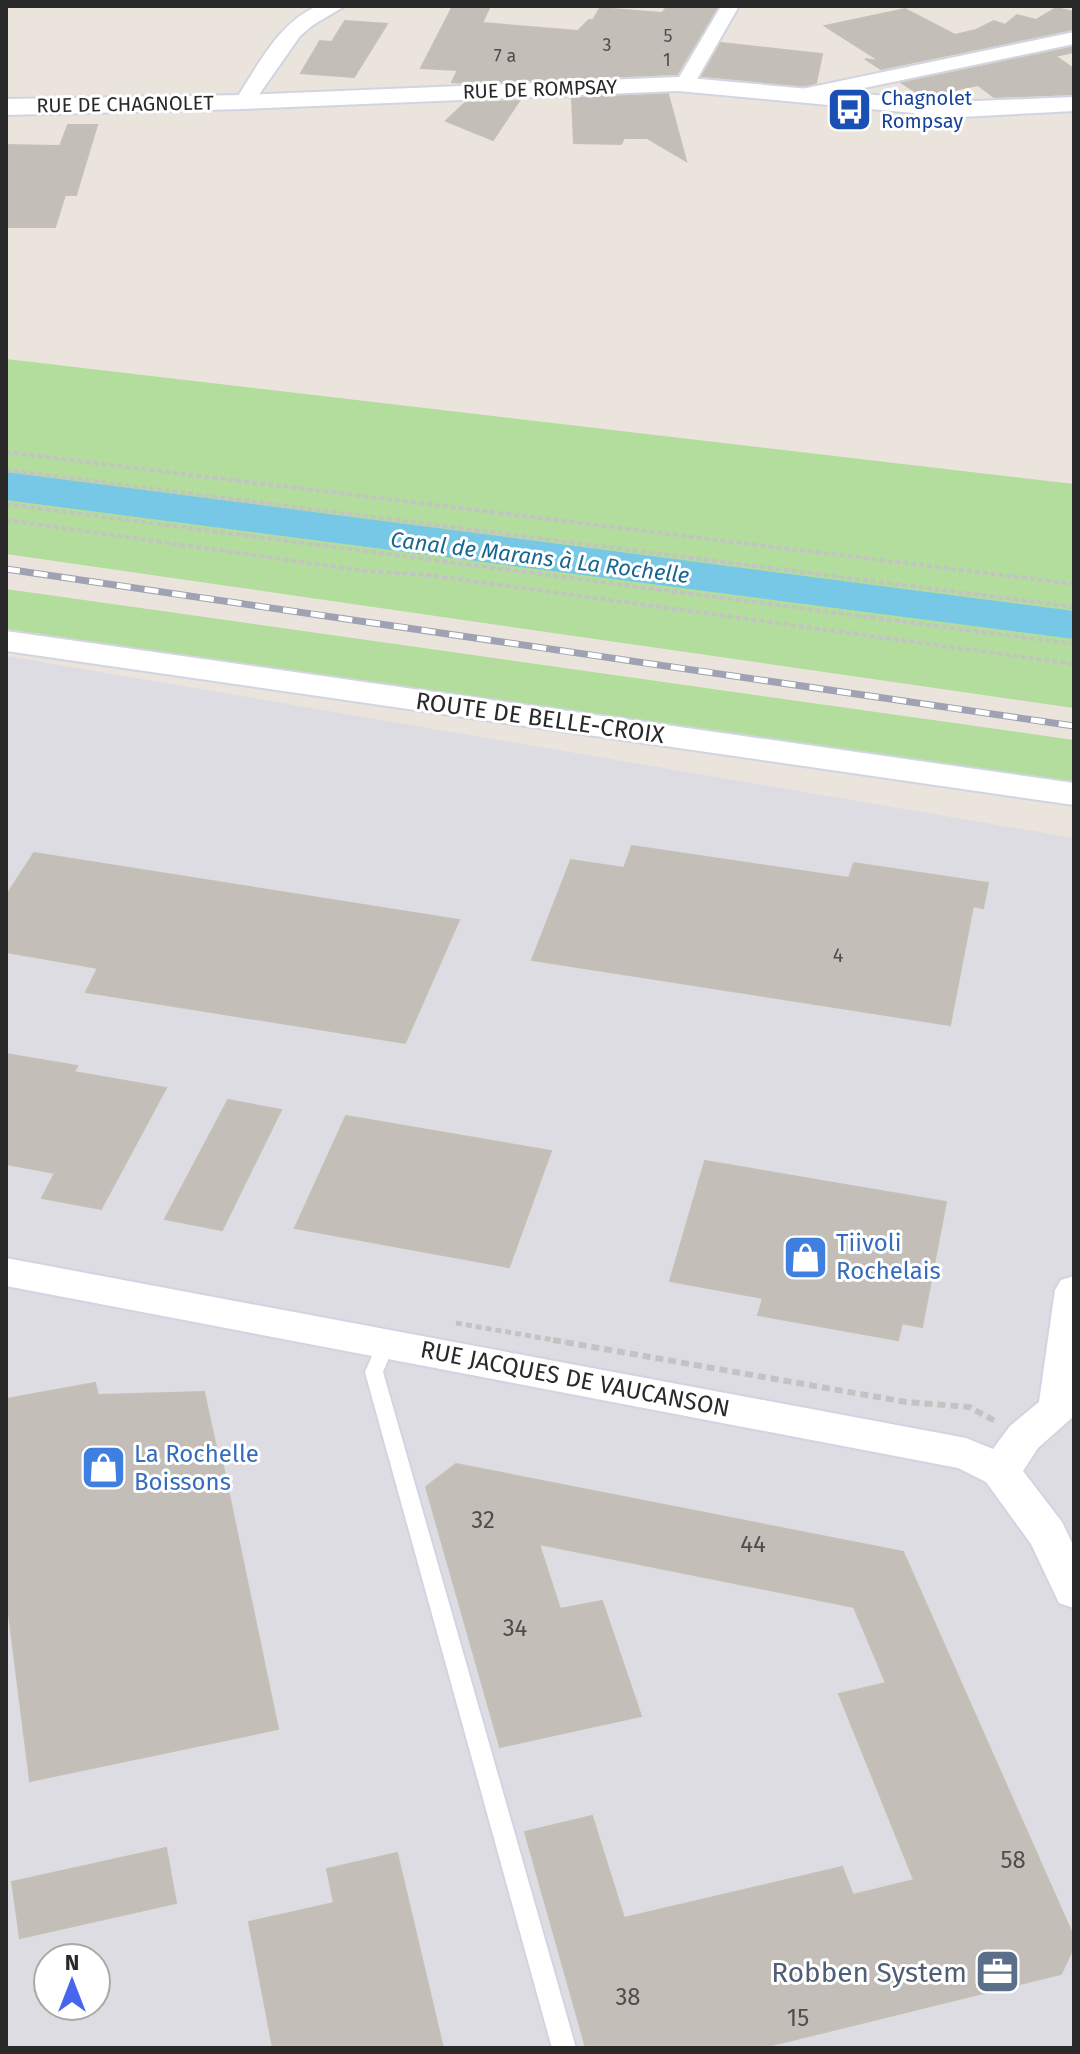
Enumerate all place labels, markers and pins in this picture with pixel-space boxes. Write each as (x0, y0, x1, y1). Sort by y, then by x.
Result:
bus stop icon: Chagnolet Rompsay (826, 85, 874, 133)
place label: Chagnolet Rompsay (881, 86, 973, 133)
place label: Tiivoli Rochelais (836, 1229, 941, 1285)
shop icon: Tiivoli Rochelais (781, 1233, 829, 1281)
place label: La Rochelle Boissons (134, 1440, 259, 1496)
shop icon: La Rochelle Boissons (79, 1444, 127, 1492)
office icon: Robben System (974, 1948, 1022, 1996)
place label: Robben System (771, 1956, 967, 1989)

